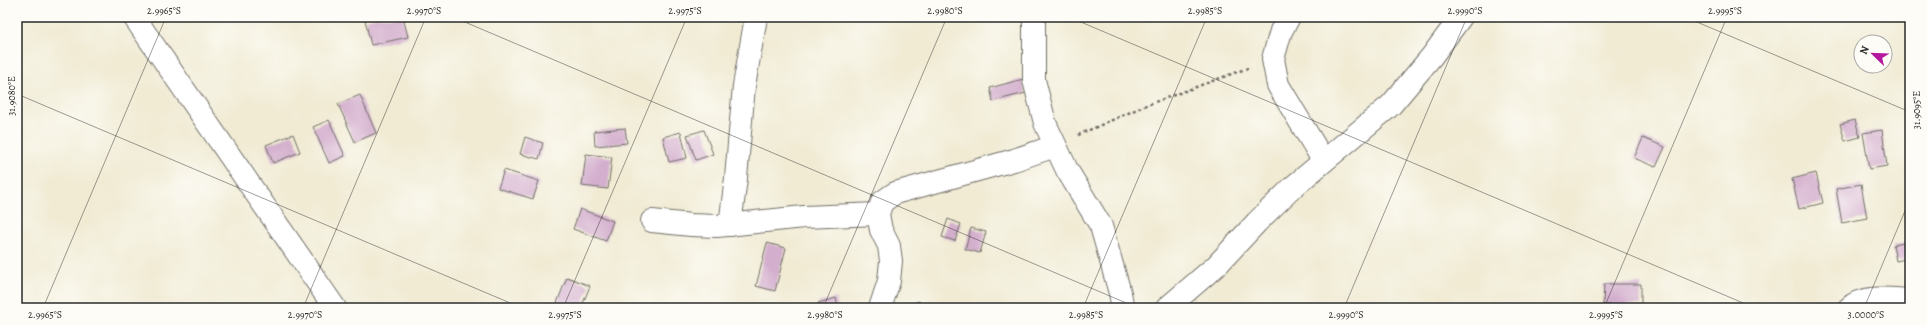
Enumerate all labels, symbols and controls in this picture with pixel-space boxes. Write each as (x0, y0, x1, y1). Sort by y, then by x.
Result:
text: 2.9965°S (147, 4, 181, 17)
text: 2.9970°S (407, 4, 441, 17)
text: 2.9975°S (668, 4, 702, 17)
text: 2.9980°S (927, 4, 963, 17)
text: 2.9985°S (1188, 4, 1222, 17)
text: 2.9990°S (1447, 4, 1483, 17)
text: 2.9995°S (1708, 4, 1742, 17)
north arrow (1853, 34, 1893, 74)
text: N (1856, 44, 1873, 57)
text: 31.9080°E (5, 76, 18, 116)
text: 31.9095°E (1910, 91, 1923, 129)
text: 2.9965°S (28, 308, 62, 321)
text: 2.9970°S (288, 308, 322, 321)
text: 2.9975°S (548, 308, 582, 321)
text: 2.9980°S (807, 308, 843, 321)
text: 2.9985°S (1069, 308, 1103, 321)
text: 2.9990°S (1328, 308, 1364, 321)
text: 2.9995°S (1589, 308, 1623, 321)
text: 3.0000°S (1848, 308, 1884, 321)

